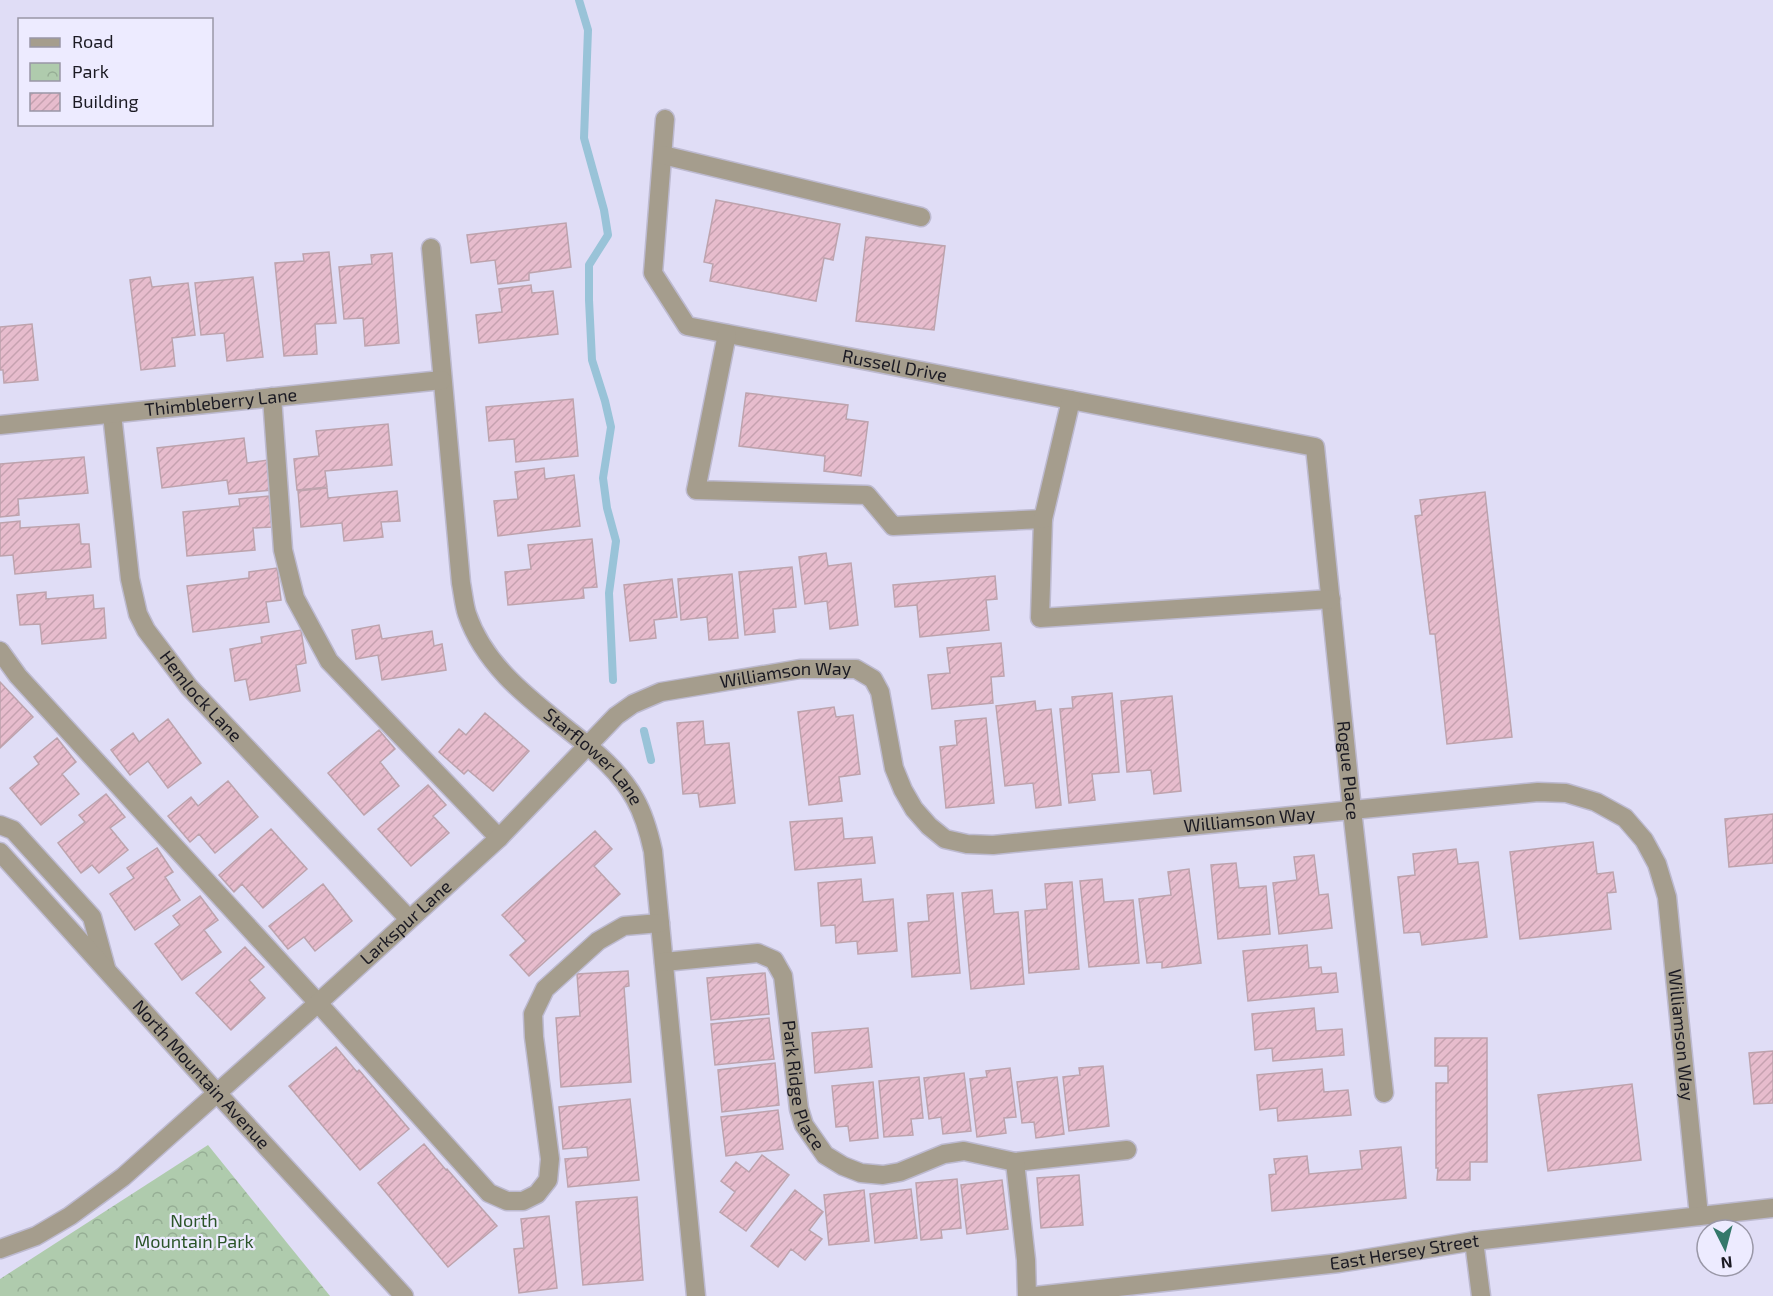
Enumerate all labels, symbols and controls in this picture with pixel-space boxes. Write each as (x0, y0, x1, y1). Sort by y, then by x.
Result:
legend (18, 18, 213, 126)
text: Road (72, 30, 113, 52)
text: Park (72, 60, 109, 82)
text: Building (72, 90, 139, 112)
street label: Russell Drive (841, 344, 949, 386)
street label: Thimbleberry Lane (143, 383, 298, 420)
street label: Hemlock Lane (156, 646, 247, 746)
street label: Williamson Way (718, 657, 852, 692)
street label: Starflower Lane (540, 703, 648, 809)
street label: Rogue Place (1333, 720, 1365, 821)
street label: Williamson Way (1182, 802, 1317, 836)
street label: Larkspur Lane (355, 875, 455, 969)
street label: Williamson Way (1664, 968, 1699, 1102)
street label: North Mountain Avenue (128, 995, 275, 1153)
street label: Park Ridge Place (778, 1019, 830, 1154)
park label: North Mountain Park (134, 1209, 254, 1252)
north arrow (1695, 1218, 1755, 1278)
street label: East Hersey Street (1329, 1229, 1480, 1274)
text: N (1720, 1253, 1733, 1273)

